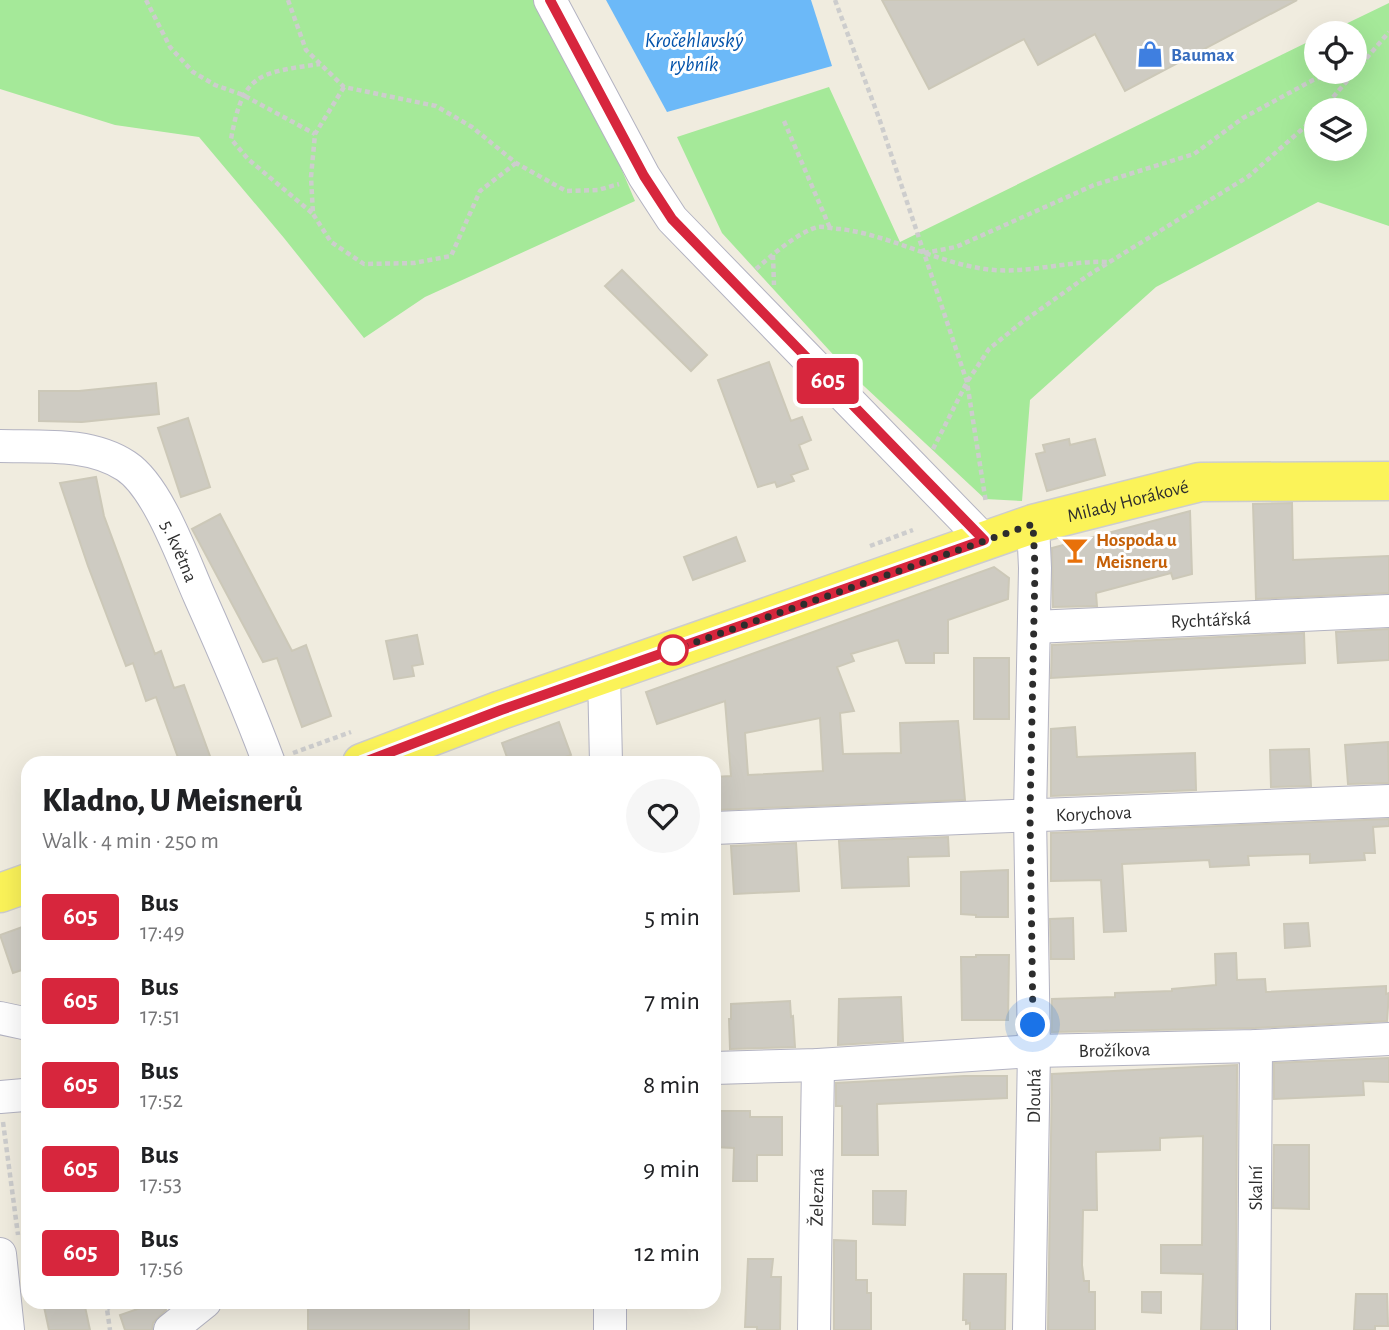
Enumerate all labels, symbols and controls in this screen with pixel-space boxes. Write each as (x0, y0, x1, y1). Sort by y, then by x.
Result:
map controls (1304, 21, 1367, 161)
button: locate (1304, 21, 1367, 84)
water label: Kročehlavský rybník (645, 30, 744, 75)
shop icon: Baumax (1135, 39, 1165, 69)
place label: Baumax (1171, 46, 1234, 65)
button: layers (1304, 98, 1367, 161)
line badge: 605 (788, 358, 868, 404)
text: 605 (811, 369, 845, 393)
street label: Milady Horákové (1065, 477, 1191, 526)
street label: 5. května (157, 517, 200, 585)
place label: Hospoda u Meisneru (1096, 531, 1177, 572)
bar icon: Hospoda u Meisneru (1060, 535, 1090, 565)
street label: Rychtářská (1170, 609, 1252, 632)
unlabelled marker (658, 635, 688, 665)
button: heart (626, 779, 700, 853)
text: Kladno, U Meisnerů (42, 785, 302, 818)
street label: Korychova (1055, 803, 1132, 825)
text: Walk · 4 min · 250 m (42, 830, 219, 853)
text: Bus (140, 890, 179, 916)
text: 5 min (644, 904, 700, 930)
text: 605 (63, 905, 98, 929)
text: 17:49 (140, 921, 185, 944)
text: Bus (140, 974, 179, 1000)
text: 7 min (644, 988, 700, 1014)
text: 605 (63, 989, 98, 1013)
text: 17:51 (140, 1005, 180, 1028)
your location (1015, 1007, 1050, 1042)
street label: Brožíkova (1078, 1040, 1151, 1061)
text: Bus (140, 1058, 179, 1084)
street label: Dlouhá (1025, 1068, 1045, 1124)
text: 8 min (643, 1072, 700, 1098)
text: 605 (63, 1073, 98, 1097)
text: 17:52 (140, 1089, 183, 1112)
text: Bus (140, 1142, 179, 1168)
text: 9 min (643, 1156, 700, 1182)
text: 605 (63, 1157, 98, 1181)
street label: Skalní (1247, 1165, 1266, 1211)
street label: Železná (806, 1168, 827, 1226)
text: 17:53 (140, 1173, 182, 1196)
text: Bus (140, 1226, 179, 1252)
text: 12 min (634, 1240, 700, 1266)
text: 605 (63, 1241, 98, 1265)
text: 17:56 (140, 1257, 183, 1280)

